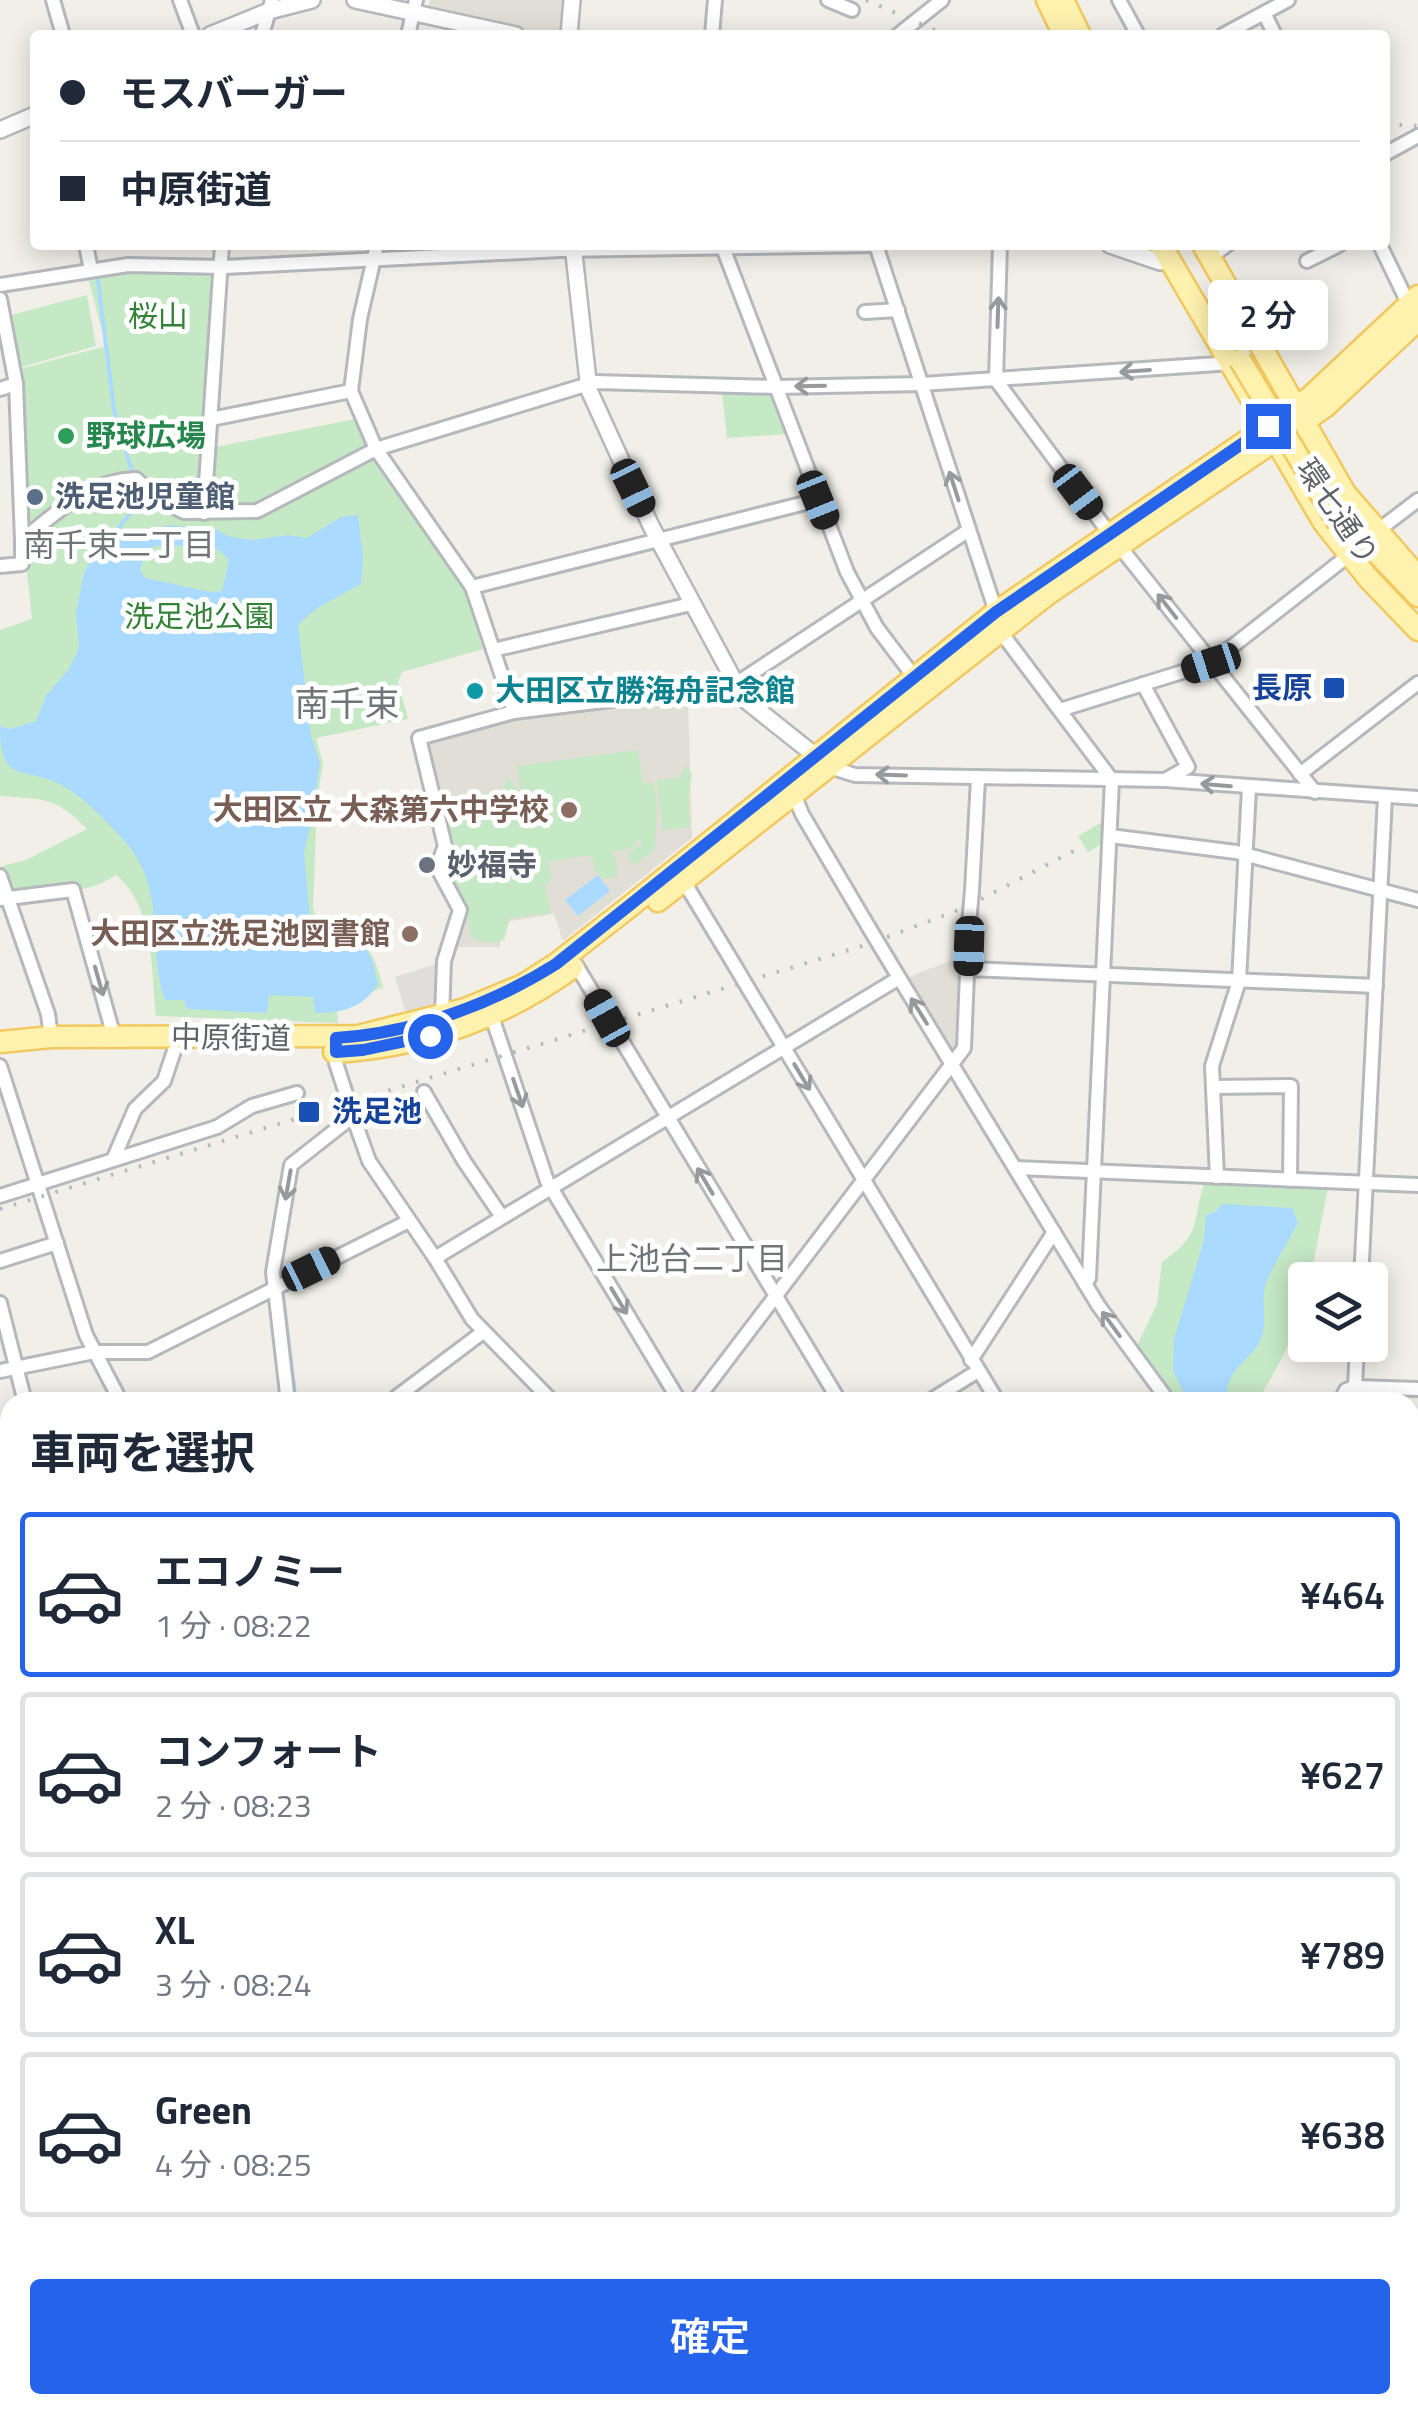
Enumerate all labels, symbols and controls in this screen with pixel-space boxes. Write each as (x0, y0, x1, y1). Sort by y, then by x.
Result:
text: モスバーガー (120, 64, 348, 122)
text: 中原街道 (120, 160, 272, 218)
callout: 2 分 (1208, 281, 1328, 351)
text: 2 分 (1240, 291, 1296, 339)
park label: 桜山 (128, 293, 188, 339)
one-way arrow (988, 297, 1007, 329)
one-way arrow (1119, 362, 1151, 381)
one-way arrow (795, 376, 828, 396)
route end (1246, 404, 1291, 449)
place label: 野球広場 (86, 412, 206, 458)
marker: 野球広場 (55, 425, 77, 447)
street label: 環七通り (1285, 449, 1390, 574)
car (606, 454, 660, 522)
car (1048, 459, 1108, 525)
car (793, 467, 843, 533)
one-way arrow (944, 471, 962, 502)
place label: 洗足池児童館 (55, 473, 235, 519)
marker: 洗足池児童館 (24, 486, 46, 508)
district label: 南千束二丁目 (23, 520, 215, 568)
park label: 洗足池公園 (124, 593, 274, 639)
one-way arrow (1156, 594, 1178, 620)
car (1178, 639, 1244, 687)
place label: 長原 (1252, 664, 1312, 710)
place label: 大田区立勝海舟記念館 (495, 667, 795, 713)
marker: 長原 (1321, 675, 1347, 701)
district label: 南千束 (294, 676, 400, 730)
marker: 大田区立勝海舟記念館 (464, 680, 486, 702)
one-way arrow (876, 765, 908, 784)
one-way arrow (1200, 775, 1232, 794)
place label: 大田区立 大森第六中学校 (212, 786, 549, 832)
marker: 大田区立 大森第六中学校 (558, 799, 580, 821)
place label: 妙福寺 (447, 841, 537, 887)
marker: 妙福寺 (416, 854, 438, 876)
place label: 大田区立洗足池図書館 (90, 910, 390, 956)
car (953, 915, 985, 977)
marker: 大田区立洗足池図書館 (399, 923, 421, 945)
one-way arrow (91, 964, 109, 996)
car (579, 984, 635, 1052)
one-way arrow (909, 997, 929, 1026)
street label: 中原街道 (171, 1013, 291, 1061)
route start (408, 1014, 453, 1059)
one-way arrow (791, 1062, 812, 1091)
one-way arrow (510, 1077, 528, 1108)
place label: 洗足池 (332, 1088, 422, 1134)
marker: 洗足池 (296, 1099, 322, 1125)
one-way arrow (695, 1167, 715, 1196)
one-way arrow (278, 1168, 297, 1201)
district label: 上池台二丁目 (596, 1234, 788, 1282)
car (277, 1242, 345, 1296)
map controls (1288, 1262, 1388, 1362)
button: layers (1288, 1262, 1388, 1362)
one-way arrow (609, 1287, 629, 1315)
one-way arrow (1101, 1311, 1122, 1338)
text: 車両を選択 (30, 1418, 255, 1486)
text: エコノミー (155, 1542, 345, 1600)
icon: car (35, 1550, 125, 1640)
text: ¥464 (1300, 1566, 1385, 1624)
text: 1 分 · 08:22 (155, 1601, 312, 1649)
text: コンフォート (155, 1722, 382, 1780)
icon: car (35, 1730, 125, 1820)
text: ¥627 (1300, 1746, 1385, 1804)
text: 2 分 · 08:23 (155, 1781, 312, 1829)
text: XL (155, 1901, 195, 1959)
icon: car (35, 1910, 125, 2000)
text: ¥789 (1300, 1926, 1385, 1984)
text: 3 分 · 08:24 (155, 1960, 312, 2008)
text: Green (155, 2081, 252, 2139)
icon: car (35, 2090, 125, 2180)
text: ¥638 (1300, 2106, 1385, 2164)
text: 4 分 · 08:25 (155, 2140, 312, 2188)
button: 確定 (30, 2279, 1390, 2394)

